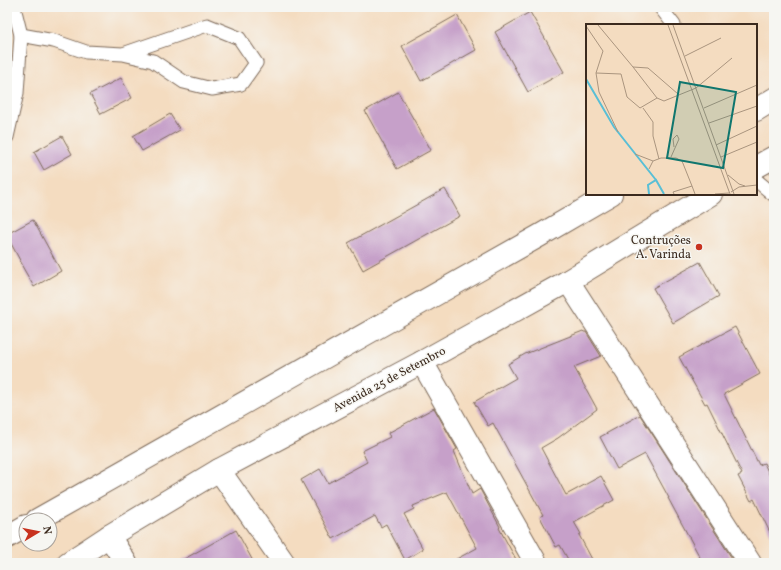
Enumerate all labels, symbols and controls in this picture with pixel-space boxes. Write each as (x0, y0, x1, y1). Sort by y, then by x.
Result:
inset map (586, 24, 757, 195)
place label: Contruções A. Varinda (631, 233, 691, 263)
marker: Contruções A. Varinda (694, 242, 704, 252)
street label: Avenida 25 de Setembro (330, 343, 449, 416)
north arrow (18, 512, 58, 552)
text: N (38, 525, 54, 536)

